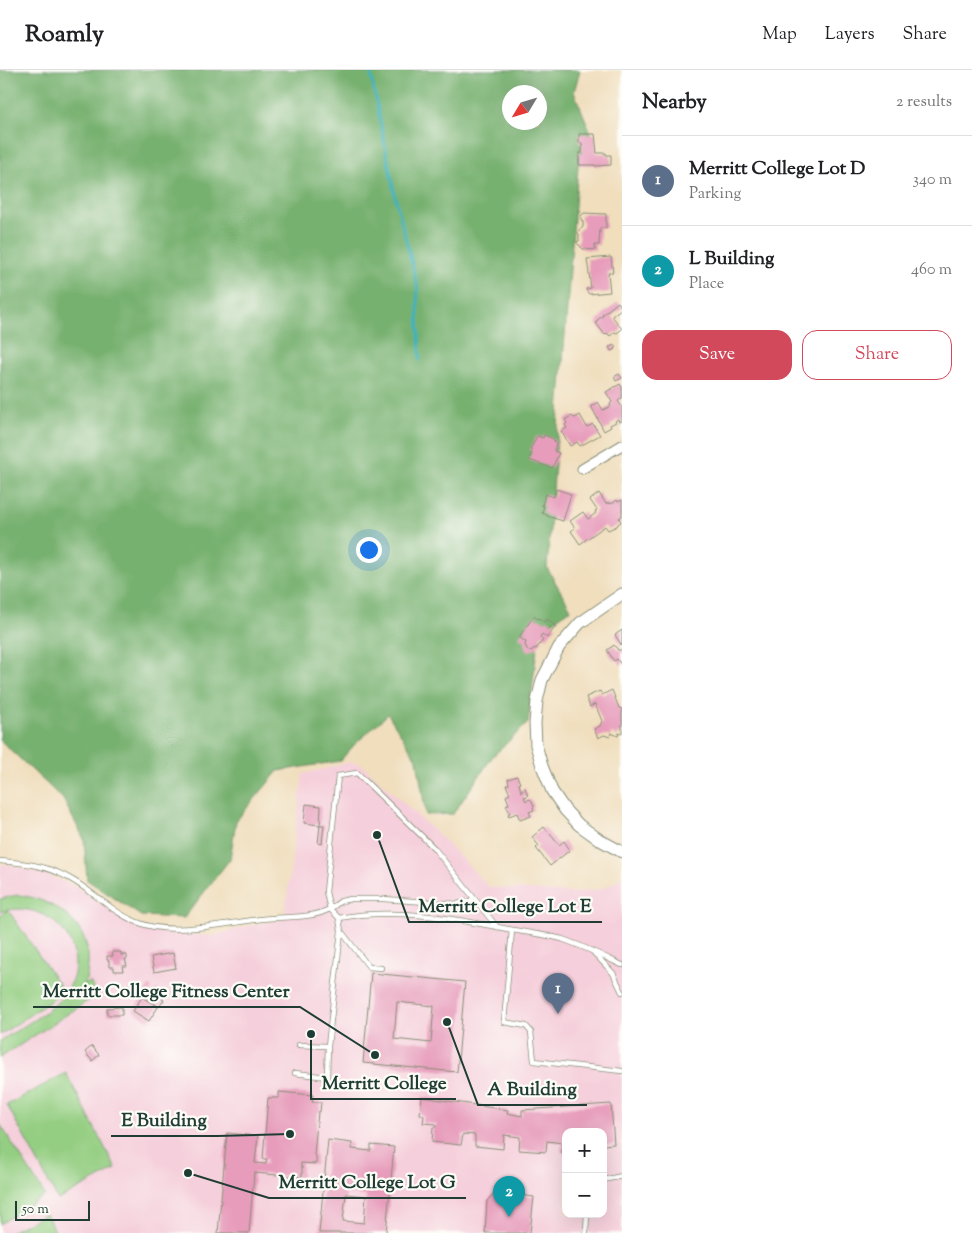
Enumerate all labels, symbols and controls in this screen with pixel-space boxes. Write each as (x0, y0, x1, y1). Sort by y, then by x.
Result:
text: Roamly (25, 18, 104, 52)
text: Map (762, 22, 797, 48)
text: Layers (825, 22, 875, 48)
text: Share (903, 22, 947, 48)
north arrow (502, 85, 547, 130)
text: Nearby (642, 88, 707, 118)
text: 2 results (896, 91, 952, 114)
text: Merritt College Lot D (689, 156, 865, 183)
text: 1 (655, 169, 661, 192)
text: 340 m (913, 169, 952, 192)
text: Parking (689, 183, 741, 206)
text: L Building (689, 246, 774, 273)
text: 2 (654, 259, 662, 282)
text: 460 m (911, 259, 952, 282)
text: Place (689, 273, 724, 296)
button: Save (642, 330, 792, 380)
button: Share (802, 330, 952, 380)
your location (356, 537, 382, 563)
callout: Merritt College Lot E (409, 888, 602, 922)
text: Merritt College Lot E (419, 894, 592, 921)
callout: Merritt College Fitness Center (33, 973, 300, 1007)
pin: 1 (542, 973, 574, 1014)
text: Merritt College Fitness Center (42, 979, 290, 1006)
callout: Merritt College (311, 1065, 456, 1099)
text: Merritt College (321, 1071, 447, 1098)
callout: A Building (478, 1071, 587, 1105)
text: A Building (487, 1077, 577, 1104)
callout: E Building (111, 1102, 217, 1136)
text: E Building (121, 1108, 207, 1135)
map controls (562, 1128, 607, 1218)
button: + (562, 1128, 607, 1173)
callout: Merritt College Lot G (269, 1164, 466, 1198)
text: Merritt College Lot G (279, 1170, 456, 1197)
button: − (562, 1173, 607, 1218)
pin: 2 (493, 1176, 525, 1217)
scale bar (15, 1198, 90, 1221)
text: 50 m (22, 1200, 49, 1220)

